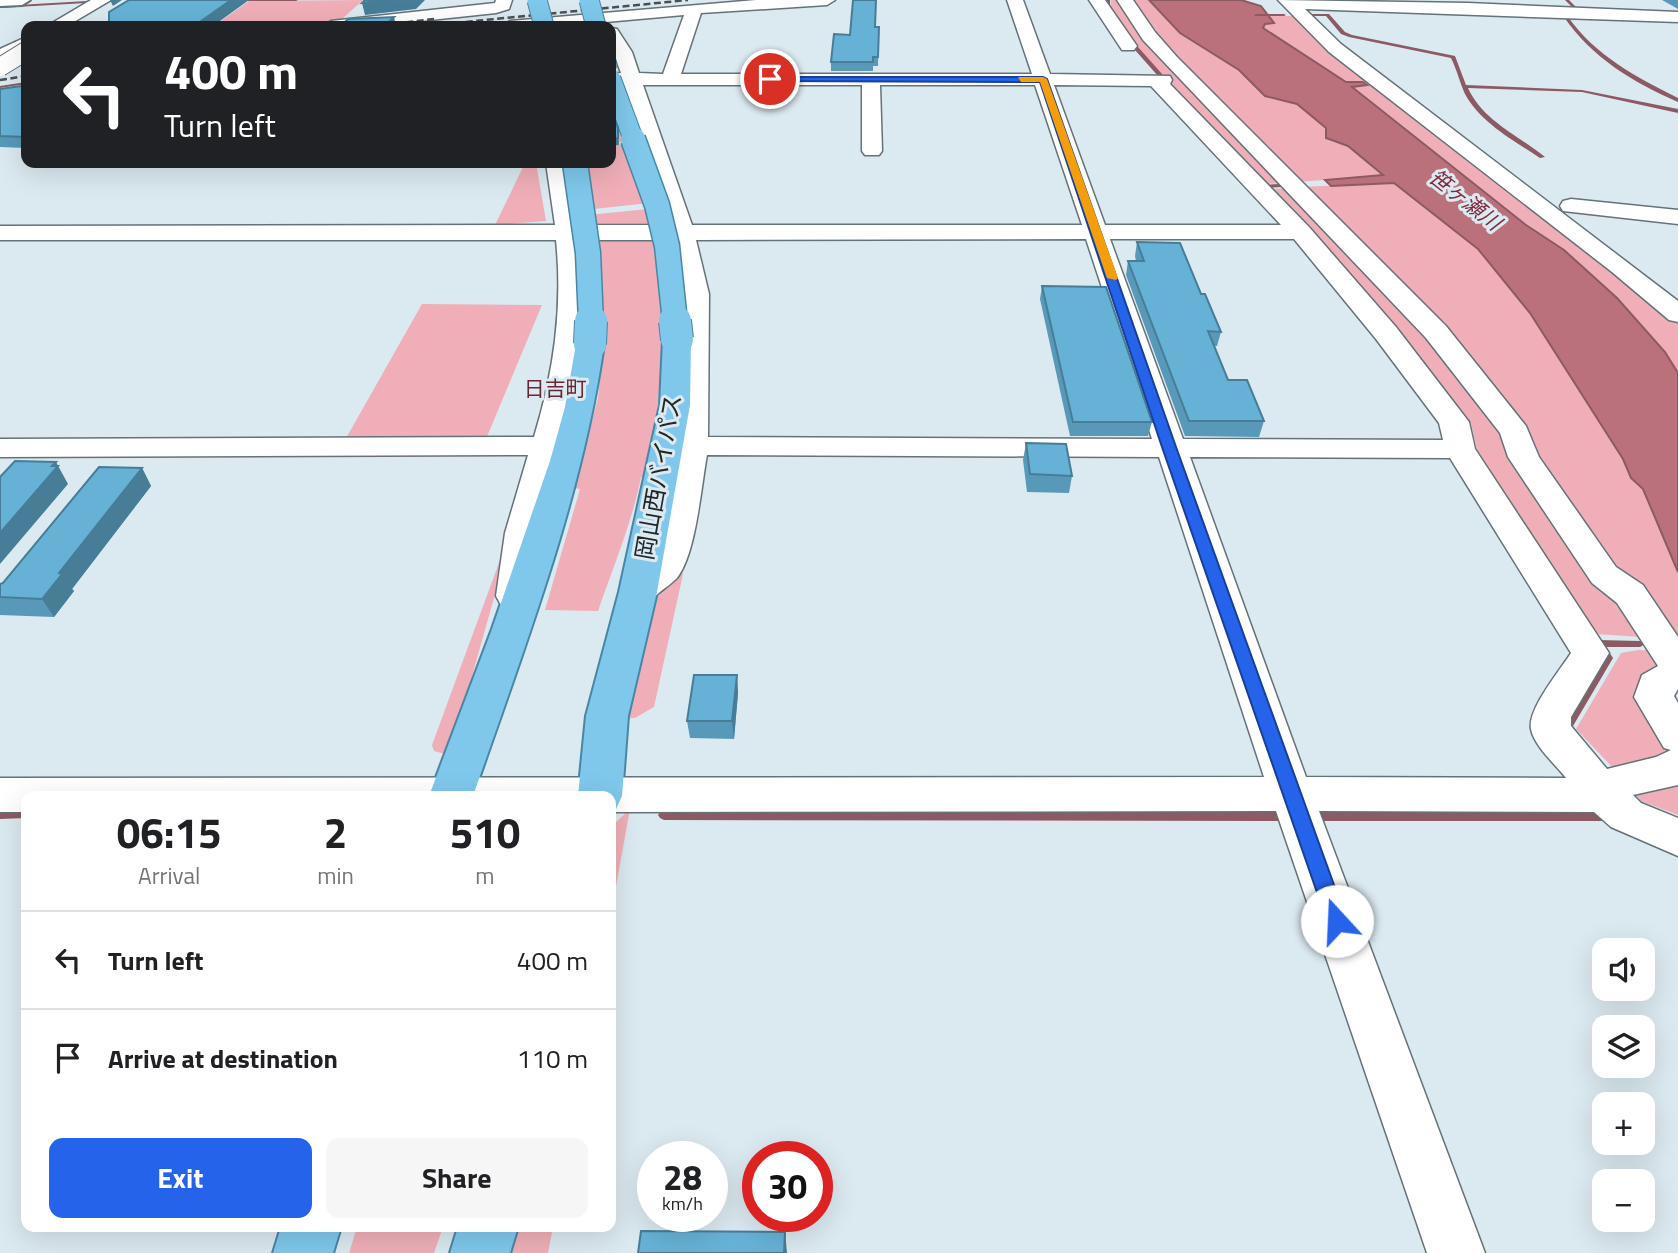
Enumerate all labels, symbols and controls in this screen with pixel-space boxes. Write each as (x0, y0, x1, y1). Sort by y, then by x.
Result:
text: 400 m (164, 33, 298, 108)
icon: left (49, 49, 140, 140)
pin (740, 49, 800, 109)
icon: arrive (751, 60, 789, 98)
text: Turn left (164, 101, 276, 149)
water label: 笹ヶ瀬川 (1423, 161, 1510, 239)
district label: 日吉町 (524, 372, 587, 404)
street label: 岡山西バイパス (626, 391, 690, 562)
text: 06:15 (117, 800, 222, 864)
text: 2 (324, 800, 347, 864)
text: 510 (450, 800, 520, 864)
text: Arrival (138, 858, 200, 893)
text: min (317, 858, 354, 893)
text: m (475, 858, 495, 893)
position arrow (1300, 884, 1374, 958)
map controls (1592, 938, 1655, 1232)
button: sound (1592, 938, 1655, 1001)
icon: left (49, 941, 87, 979)
text: Turn left (108, 941, 203, 980)
text: 400 m (517, 941, 588, 980)
button: layers (1592, 1015, 1655, 1078)
icon: arrive (49, 1039, 87, 1077)
text: Arrive at destination (108, 1039, 338, 1078)
text: 110 m (517, 1039, 588, 1078)
button: + (1592, 1092, 1655, 1155)
button: Exit (49, 1138, 312, 1218)
button: Share (326, 1138, 588, 1218)
speed limit sign: 30 (742, 1141, 833, 1232)
text: 28 (663, 1150, 702, 1204)
button: − (1592, 1169, 1655, 1232)
text: km/h (662, 1190, 703, 1217)

